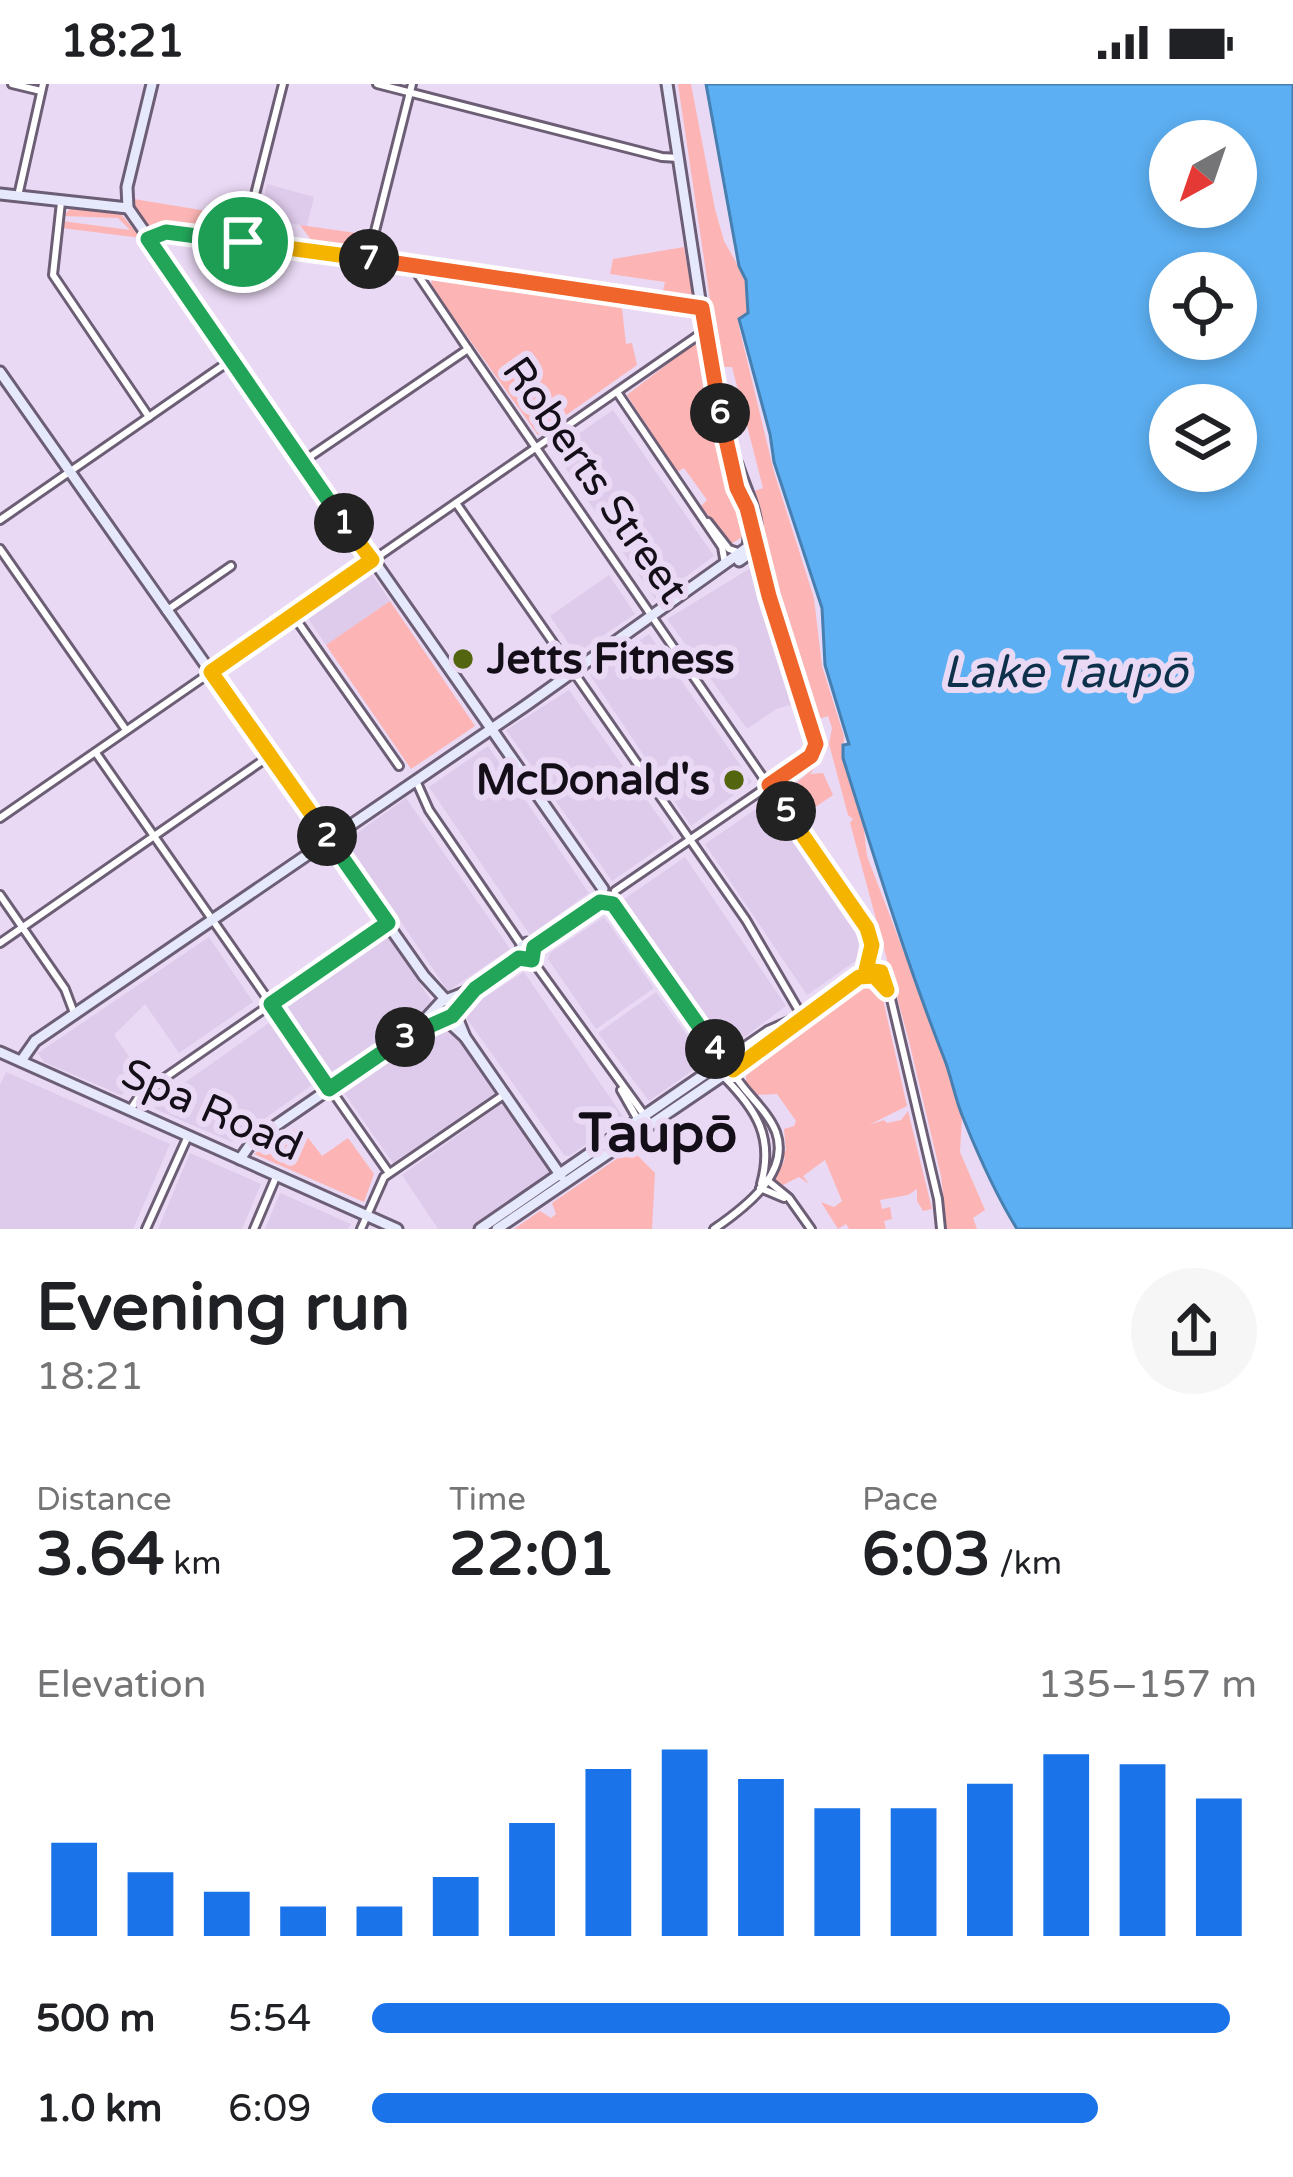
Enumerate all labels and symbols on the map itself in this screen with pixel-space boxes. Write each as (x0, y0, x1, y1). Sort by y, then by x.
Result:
north arrow (1149, 120, 1257, 228)
pin (192, 191, 294, 293)
pin: 7 (339, 229, 399, 289)
street label: Roberts Street (491, 347, 699, 613)
pin: 6 (690, 383, 750, 443)
pin: 1 (314, 493, 374, 553)
place label: Jetts Fitness (486, 634, 735, 685)
marker: Jetts Fitness (450, 646, 476, 672)
water label: Lake Taupō (943, 646, 1189, 700)
place label: McDonald's (476, 755, 710, 806)
marker: McDonald's (721, 767, 747, 793)
pin: 5 (756, 781, 816, 841)
pin: 2 (297, 806, 357, 866)
pin: 3 (375, 1007, 435, 1067)
pin: 4 (685, 1019, 745, 1079)
street label: Spa Road (114, 1048, 310, 1172)
district label: Taupō (578, 1101, 737, 1166)

